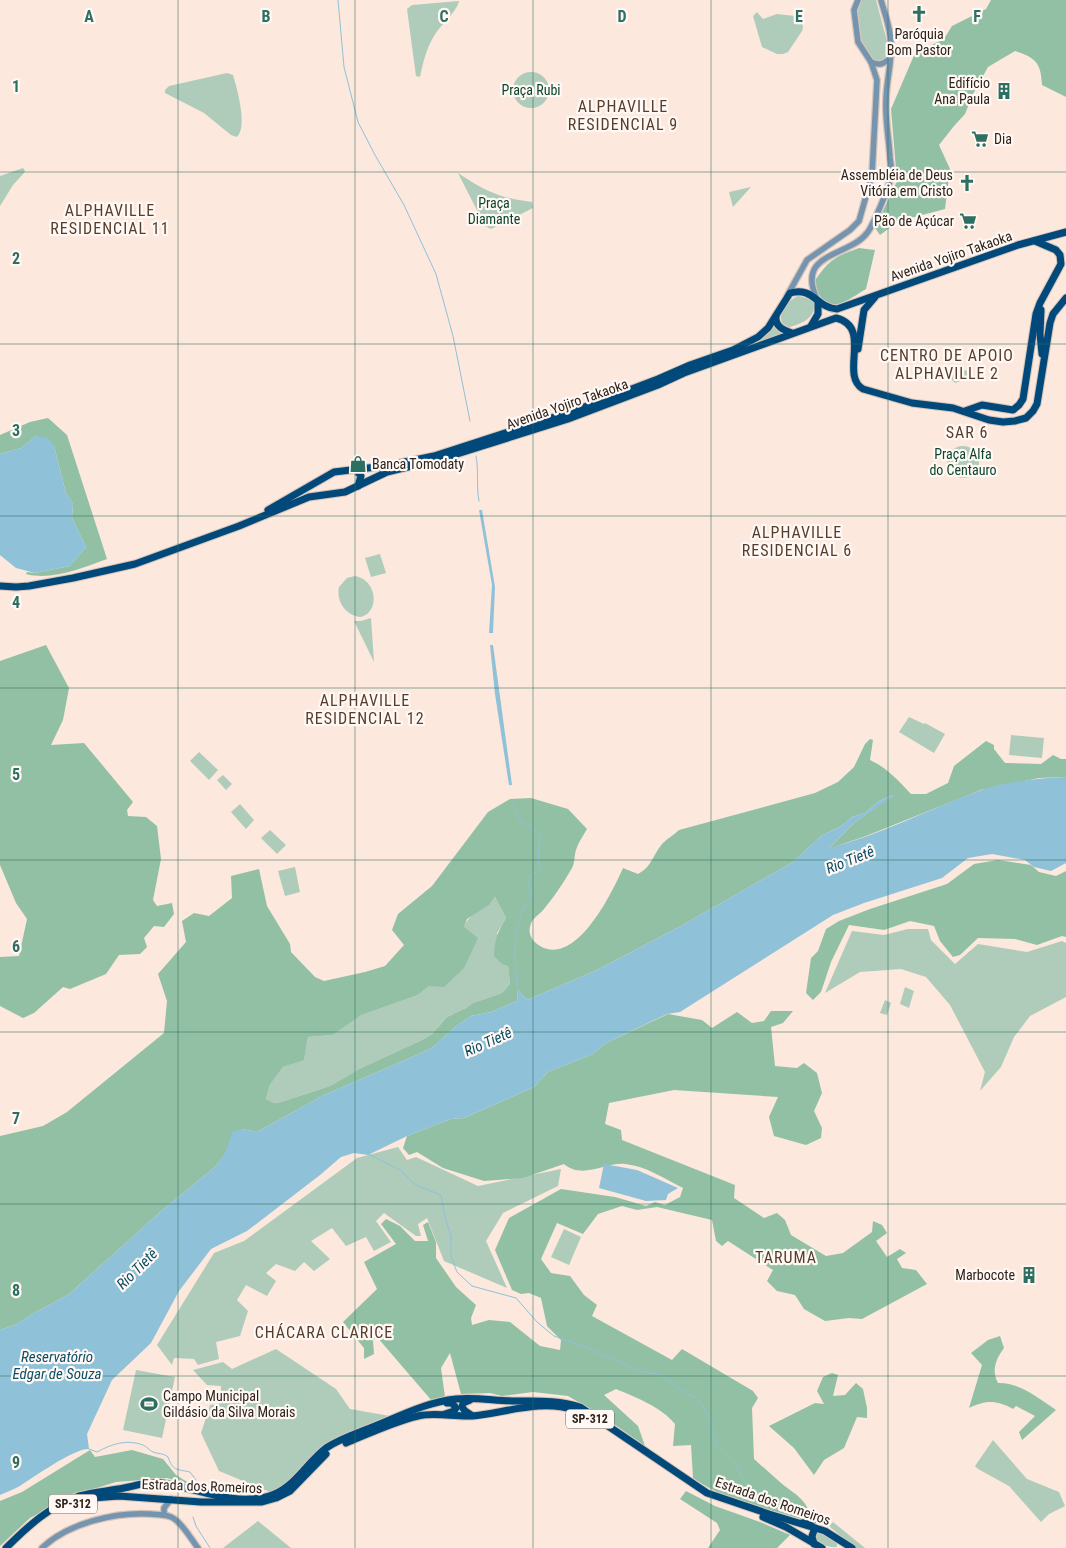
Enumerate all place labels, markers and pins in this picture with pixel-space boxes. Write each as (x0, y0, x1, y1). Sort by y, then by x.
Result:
church icon: Paróquia Bom Pastor (909, 4, 929, 24)
place label: Paróquia Bom Pastor (887, 26, 951, 58)
place label: Edifício Ana Paula (934, 75, 990, 107)
building icon: Edifício Ana Paula (994, 81, 1014, 101)
supermarket icon: Dia (970, 129, 990, 149)
place label: Dia (994, 131, 1012, 147)
place label: Assembléia de Deus Vitória em Cristo (841, 167, 953, 199)
church icon: Assembléia de Deus Vitória em Cristo (957, 173, 977, 193)
supermarket icon: Pão de Açúcar (958, 211, 978, 231)
place label: Pão de Açúcar (874, 213, 954, 229)
shop icon: Banca Tomodaty (348, 454, 368, 474)
place label: Banca Tomodaty (372, 456, 464, 472)
building icon: Marbocote (1019, 1265, 1039, 1285)
place label: Marbocote (955, 1267, 1015, 1283)
place label: Campo Municipal Gildásio da Silva Morais (163, 1388, 295, 1420)
sports icon: Campo Municipal Gildásio da Silva Morais (139, 1394, 159, 1414)

